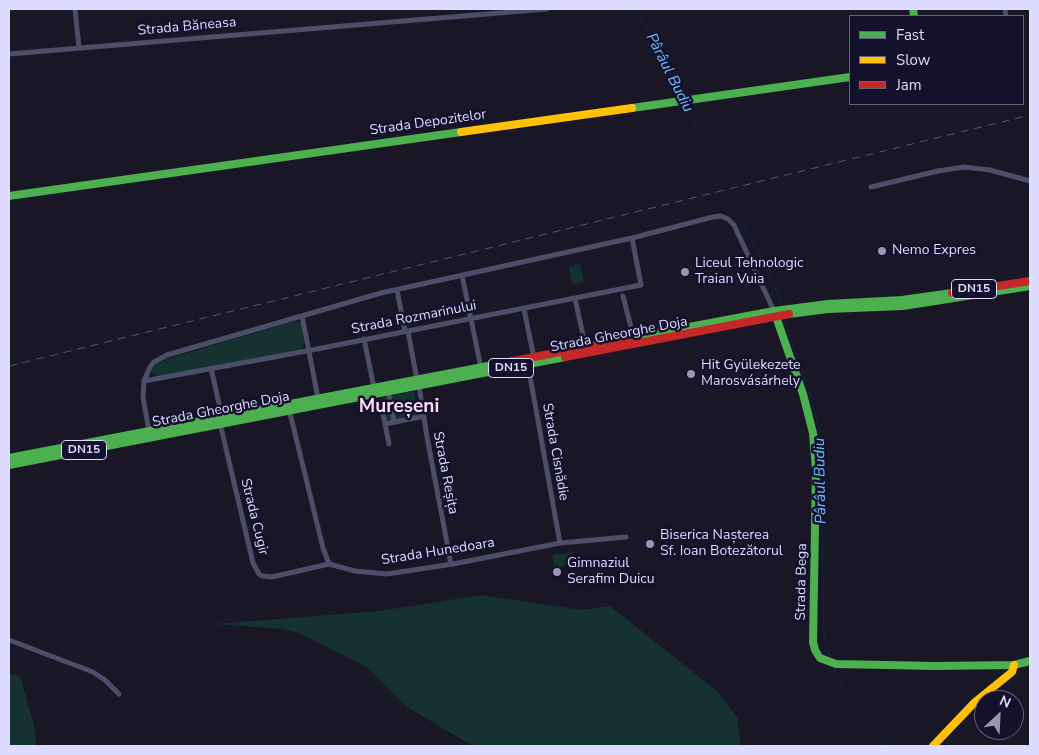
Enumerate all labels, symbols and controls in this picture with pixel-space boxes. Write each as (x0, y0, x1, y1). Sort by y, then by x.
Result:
street label: Strada Băneasa (137, 14, 237, 40)
legend (849, 15, 1024, 105)
text: Fast (896, 25, 924, 45)
water label: Pârâul Budiu (641, 30, 697, 116)
text: Slow (896, 50, 930, 70)
text: Jam (896, 75, 922, 95)
street label: Strada Depozitelor (369, 106, 487, 140)
place label: Nemo Expres (892, 243, 976, 259)
marker: Nemo Expres (876, 245, 888, 257)
place label: Liceul Tehnologic Traian Vuia (695, 256, 804, 288)
marker: Liceul Tehnologic Traian Vuia (679, 266, 691, 278)
road number: DN15 (952, 280, 996, 298)
street label: Strada Rozmarinului (350, 298, 478, 338)
street label: Strada Gheorghe Doja (549, 313, 689, 357)
road number: DN15 (488, 358, 534, 378)
place label: Hit Gyülekezete Marosvásárhely (701, 358, 800, 391)
marker: Hit Gyülekezete Marosvásárhely (685, 368, 697, 380)
street label: Strada Gheorghe Doja (151, 388, 291, 432)
district label: Mureșeni (359, 396, 439, 418)
street label: Strada Cisnădie (538, 402, 572, 502)
street label: Strada Reșița (429, 430, 461, 516)
water label: Pârâul Budiu (811, 438, 831, 524)
road number: DN15 (62, 440, 106, 460)
street label: Strada Cugir (236, 477, 272, 557)
place label: Biserica Nașterea Sf. Ioan Botezătorul (660, 528, 783, 560)
street label: Strada Hunedoara (380, 535, 496, 569)
marker: Biserica Nașterea Sf. Ioan Botezătorul (644, 538, 656, 550)
street label: Strada Bega (793, 543, 811, 621)
place label: Gimnaziul Serafim Duicu (567, 556, 655, 588)
marker: Gimnaziul Serafim Duicu (551, 566, 563, 578)
north arrow (974, 690, 1024, 740)
text: N (996, 691, 1014, 713)

